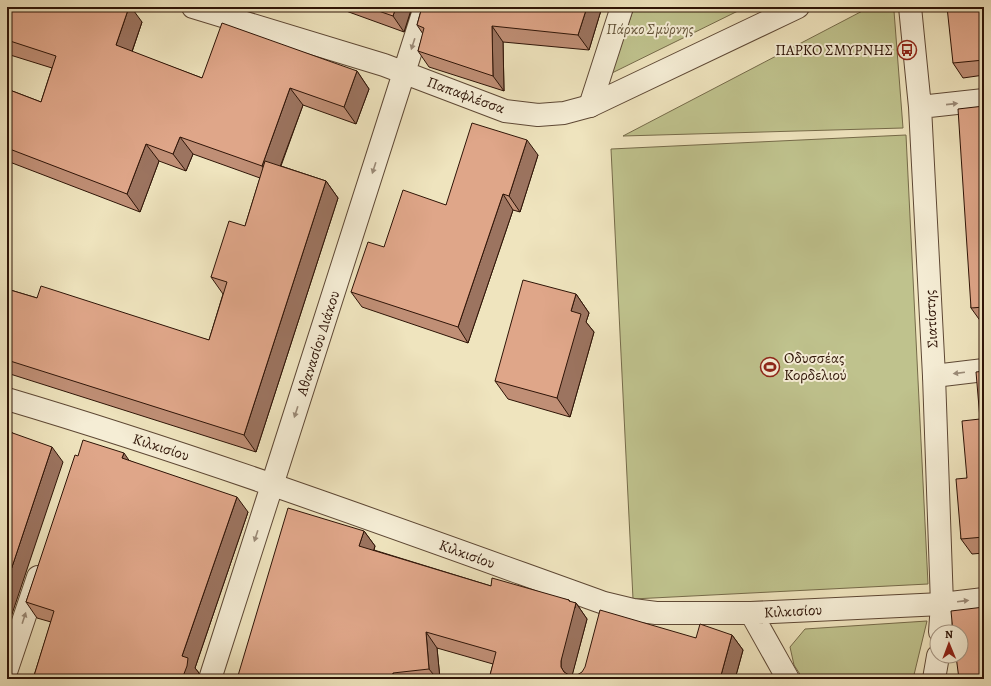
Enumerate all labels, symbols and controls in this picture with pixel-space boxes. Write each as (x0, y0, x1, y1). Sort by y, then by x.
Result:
park label: Πάρκο Σμύρνης (606, 19, 694, 39)
one-way arrow (410, 38, 416, 50)
bus stop icon: ΠΑΡΚΟ ΣΜΥΡΝΗΣ (896, 39, 918, 61)
place label: ΠΑΡΚΟ ΣΜΥΡΝΗΣ (775, 40, 893, 60)
street label: Παπαφλέσσα (424, 72, 508, 118)
one-way arrow (946, 100, 958, 107)
one-way arrow (371, 162, 377, 174)
street label: Αθανασίου Διάκου (291, 288, 344, 399)
street label: Σιατίστης (919, 289, 943, 349)
place label: Οδυσσέας Κορδελιού (784, 348, 847, 385)
sports icon: Οδυσσέας Κορδελιού (759, 356, 781, 378)
one-way arrow (953, 370, 965, 376)
one-way arrow (293, 406, 299, 418)
street label: Κιλκισίου (130, 428, 192, 466)
one-way arrow (253, 530, 259, 542)
street label: Κιλκισίου (436, 535, 498, 573)
one-way arrow (957, 598, 969, 604)
street label: Κιλκισίου (763, 599, 823, 623)
one-way arrow (21, 612, 27, 624)
north arrow (929, 624, 969, 664)
text: N (945, 627, 953, 642)

